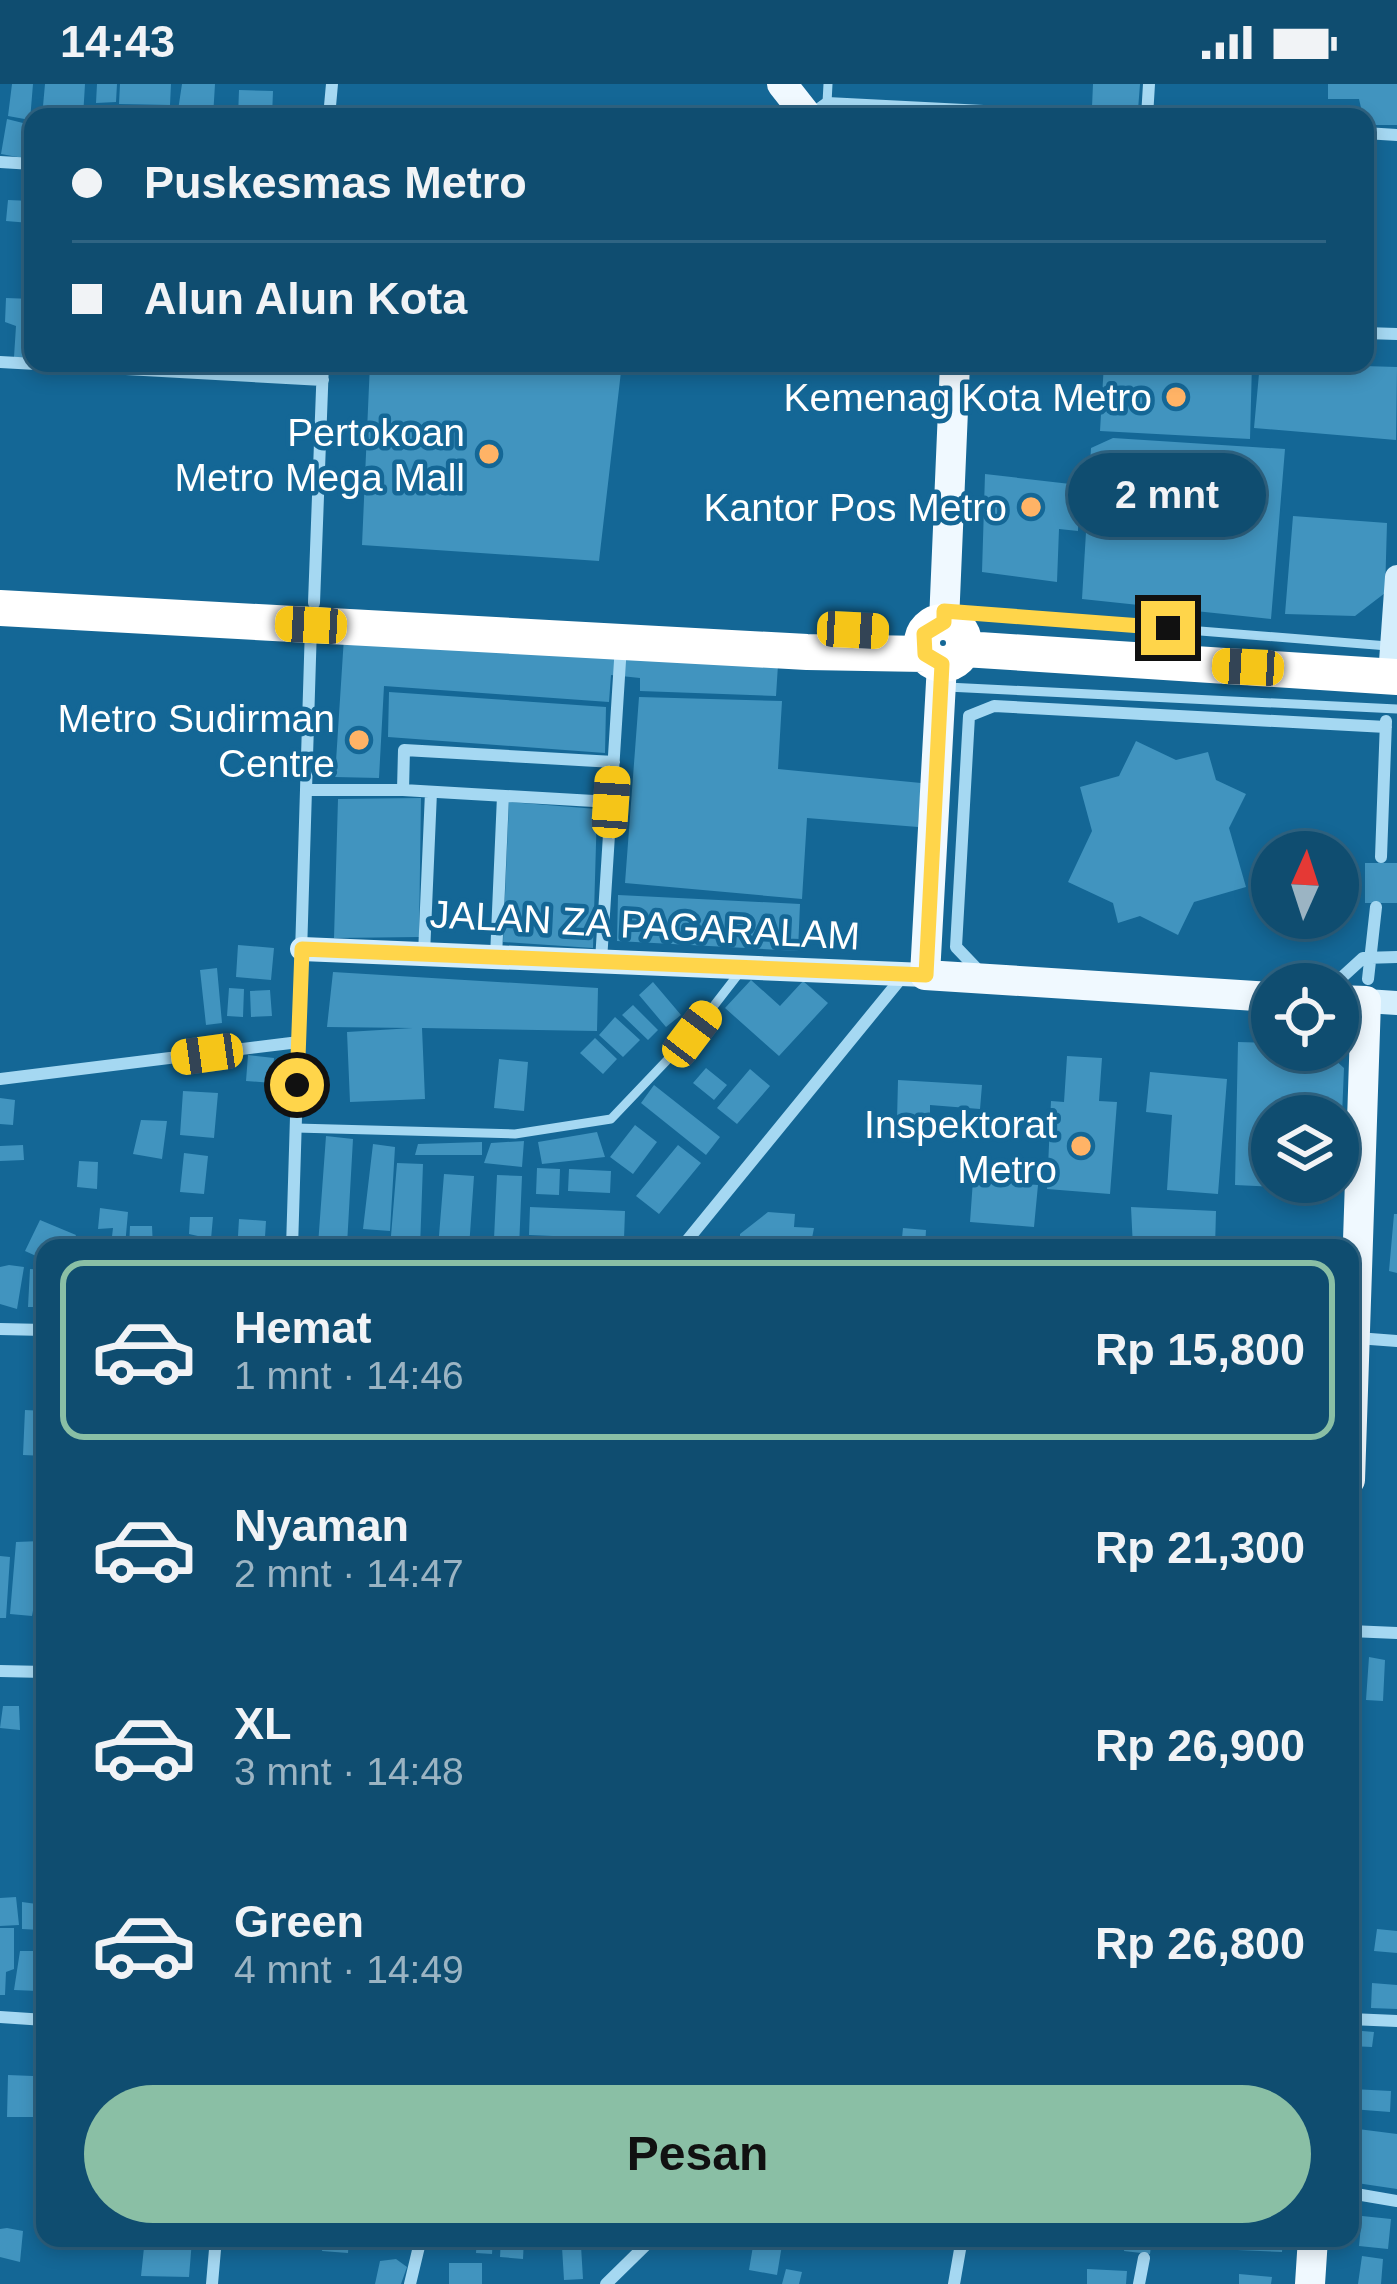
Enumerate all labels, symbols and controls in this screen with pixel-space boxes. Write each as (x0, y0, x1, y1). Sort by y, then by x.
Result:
text: 14:43 (60, 16, 175, 67)
text: Puskesmas Metro (144, 157, 527, 208)
text: Alun Alun Kota (144, 273, 467, 324)
place label: Kemenag Kota Metro (783, 376, 1152, 419)
marker: Kemenag Kota Metro (1163, 384, 1189, 410)
place label: Pertokoan Metro Mega Mall (175, 411, 465, 499)
marker: Pertokoan Metro Mega Mall (476, 441, 502, 467)
callout: 2 mnt (1069, 454, 1267, 538)
text: 2 mnt (1115, 473, 1219, 516)
place label: Kantor Pos Metro (704, 486, 1007, 529)
marker: Kantor Pos Metro (1018, 494, 1044, 520)
route end (1141, 601, 1195, 655)
car (274, 605, 348, 645)
car (816, 610, 890, 650)
car (1211, 647, 1285, 687)
place label: Metro Sudirman Centre (58, 697, 335, 785)
marker: Metro Sudirman Centre (346, 727, 372, 753)
car (591, 765, 631, 839)
north arrow (1251, 831, 1359, 939)
map controls (1251, 831, 1359, 1203)
street label: JALAN ZA PAGARALAM (429, 892, 861, 958)
button: locate (1251, 963, 1359, 1071)
car (656, 994, 728, 1074)
car (169, 1031, 245, 1077)
route start (270, 1058, 324, 1112)
button: layers (1251, 1095, 1359, 1203)
place label: Inspektorat Metro (864, 1103, 1057, 1191)
marker: Inspektorat Metro (1068, 1133, 1094, 1159)
icon: car (90, 1296, 198, 1404)
text: Hemat (234, 1302, 372, 1353)
text: Rp 15,800 (1095, 1324, 1305, 1375)
text: 1 mnt · 14:46 (234, 1354, 464, 1397)
icon: car (90, 1494, 198, 1602)
text: Nyaman (234, 1500, 409, 1551)
text: Rp 21,300 (1095, 1522, 1305, 1573)
text: 2 mnt · 14:47 (234, 1552, 464, 1595)
icon: car (90, 1692, 198, 1800)
text: XL (234, 1698, 292, 1749)
text: Rp 26,900 (1095, 1720, 1305, 1771)
text: 3 mnt · 14:48 (234, 1750, 464, 1793)
icon: car (90, 1890, 198, 1998)
text: Green (234, 1896, 364, 1947)
text: Rp 26,800 (1095, 1918, 1305, 1969)
text: 4 mnt · 14:49 (234, 1948, 464, 1991)
button: Pesan (84, 2085, 1311, 2223)

